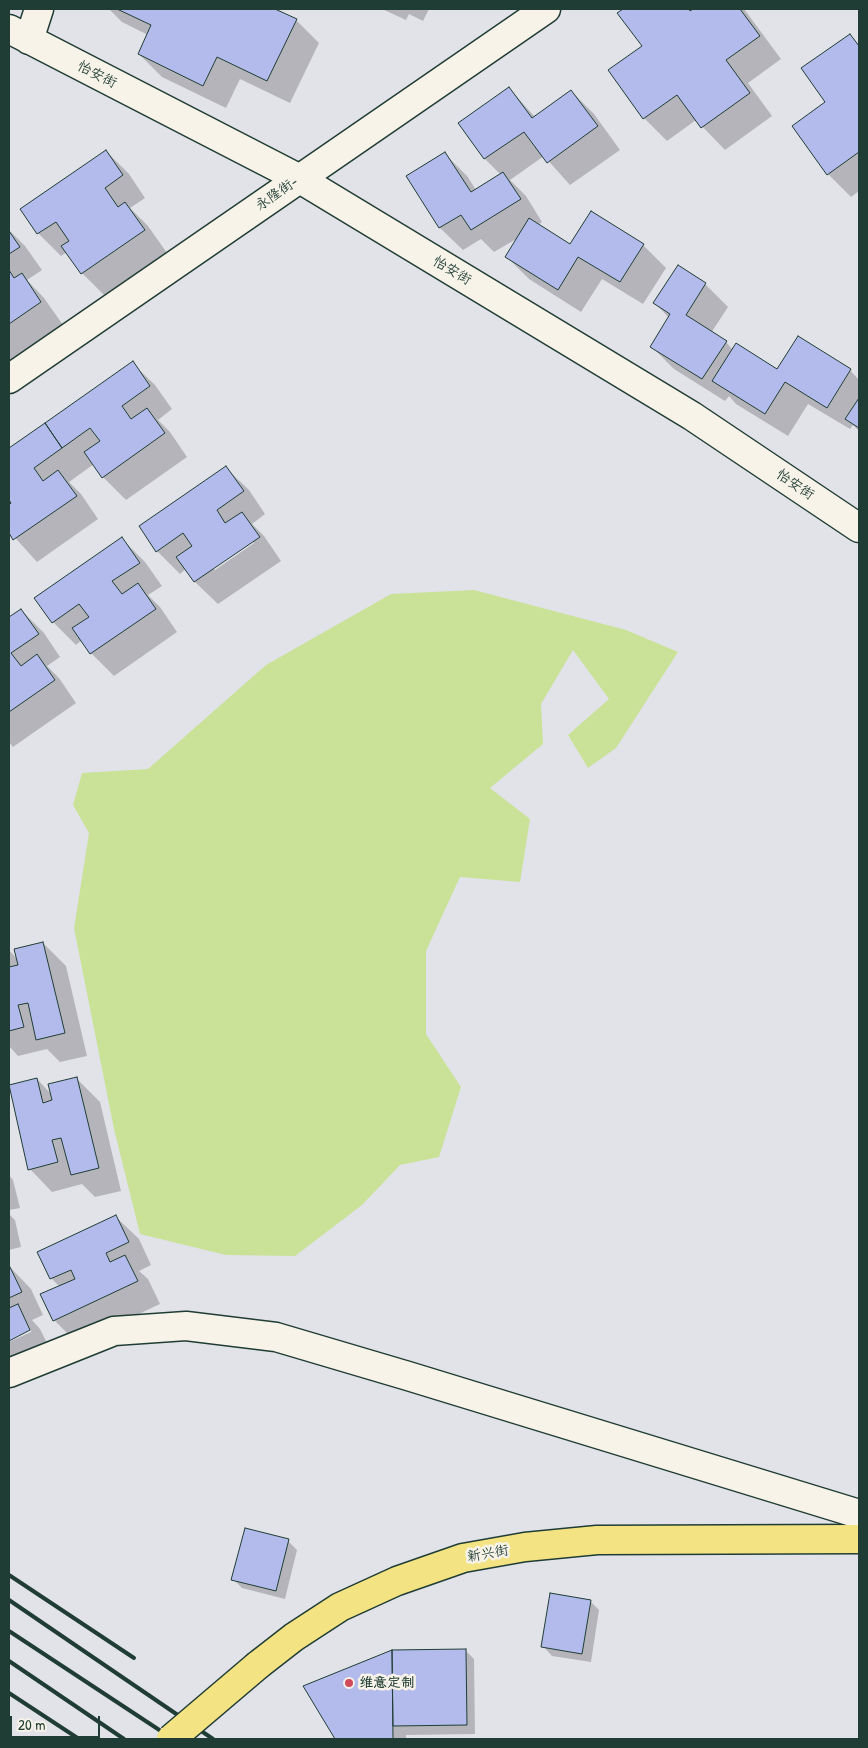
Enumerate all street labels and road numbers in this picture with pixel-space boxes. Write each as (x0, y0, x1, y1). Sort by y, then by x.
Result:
street label: 怡安街 (74, 58, 120, 92)
street label: 永隆街- (253, 173, 301, 215)
street label: 怡安街 (430, 253, 474, 289)
street label: 怡安街 (773, 466, 817, 504)
street label: 新兴街 (466, 1542, 510, 1566)

